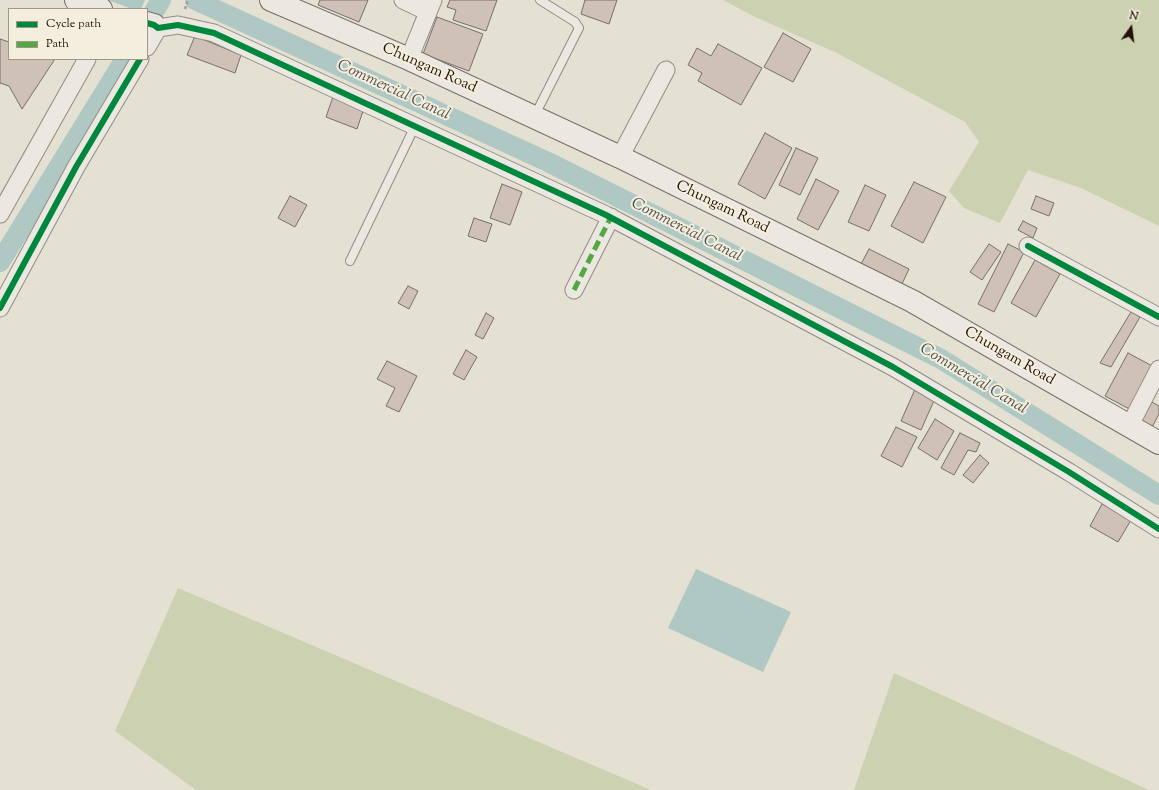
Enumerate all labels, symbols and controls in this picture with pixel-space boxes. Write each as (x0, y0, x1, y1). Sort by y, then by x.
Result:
legend (8, 8, 148, 60)
north arrow (1111, 8, 1151, 48)
text: N (1128, 8, 1140, 25)
text: Cycle path (46, 15, 101, 33)
text: Path (46, 35, 69, 53)
street label: Chungam Road (379, 40, 479, 98)
water label: Commercial Canal (334, 56, 452, 126)
street label: Chungam Road (672, 178, 772, 238)
water label: Commercial Canal (627, 195, 745, 267)
street label: Chungam Road (960, 324, 1058, 390)
water label: Commercial Canal (916, 340, 1030, 420)

